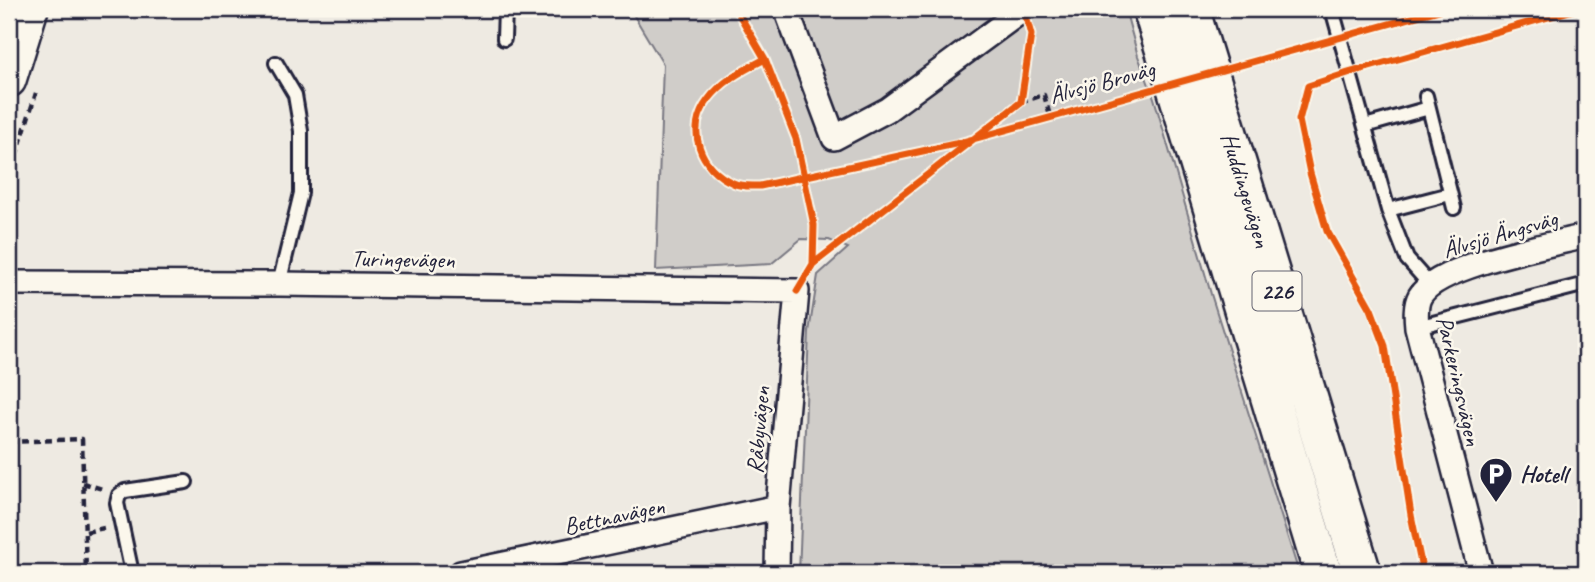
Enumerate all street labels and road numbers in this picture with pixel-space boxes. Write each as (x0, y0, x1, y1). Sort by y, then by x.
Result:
street label: Älvsjö Broväg (1046, 53, 1159, 110)
street label: Huddingevägen (1214, 129, 1278, 251)
street label: Älvsjö Ängsväg (1439, 203, 1562, 265)
street label: Turingevägen (351, 243, 455, 275)
road number: 226 (1252, 272, 1302, 310)
street label: Parkeringsvägen (1430, 313, 1489, 449)
street label: Råbyvägen (739, 385, 777, 475)
street label: Bettnavägen (561, 491, 667, 541)

